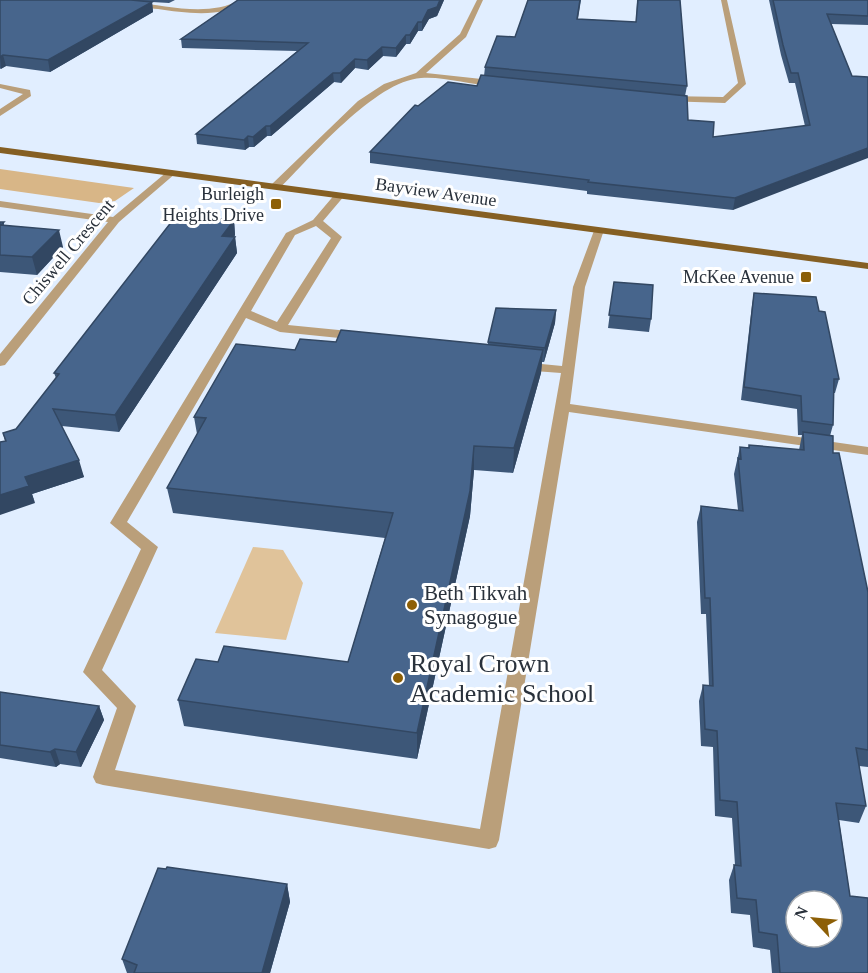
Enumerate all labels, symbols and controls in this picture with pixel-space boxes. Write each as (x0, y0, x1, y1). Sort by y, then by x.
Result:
street label: Bayview Avenue (374, 174, 498, 210)
place label: Burleigh Heights Drive (163, 184, 264, 225)
street label: Chiswell Crescent (18, 195, 118, 309)
marker: Burleigh Heights Drive (269, 197, 283, 211)
place label: McKee Avenue (683, 267, 794, 287)
marker: McKee Avenue (799, 270, 813, 284)
place label: Beth Tikvah Synagogue (424, 581, 528, 629)
marker: Beth Tikvah Synagogue (405, 598, 419, 612)
place label: Royal Crown Academic School (410, 649, 594, 708)
marker: Royal Crown Academic School (391, 671, 405, 685)
north arrow (784, 889, 844, 949)
text: N (791, 903, 811, 922)

